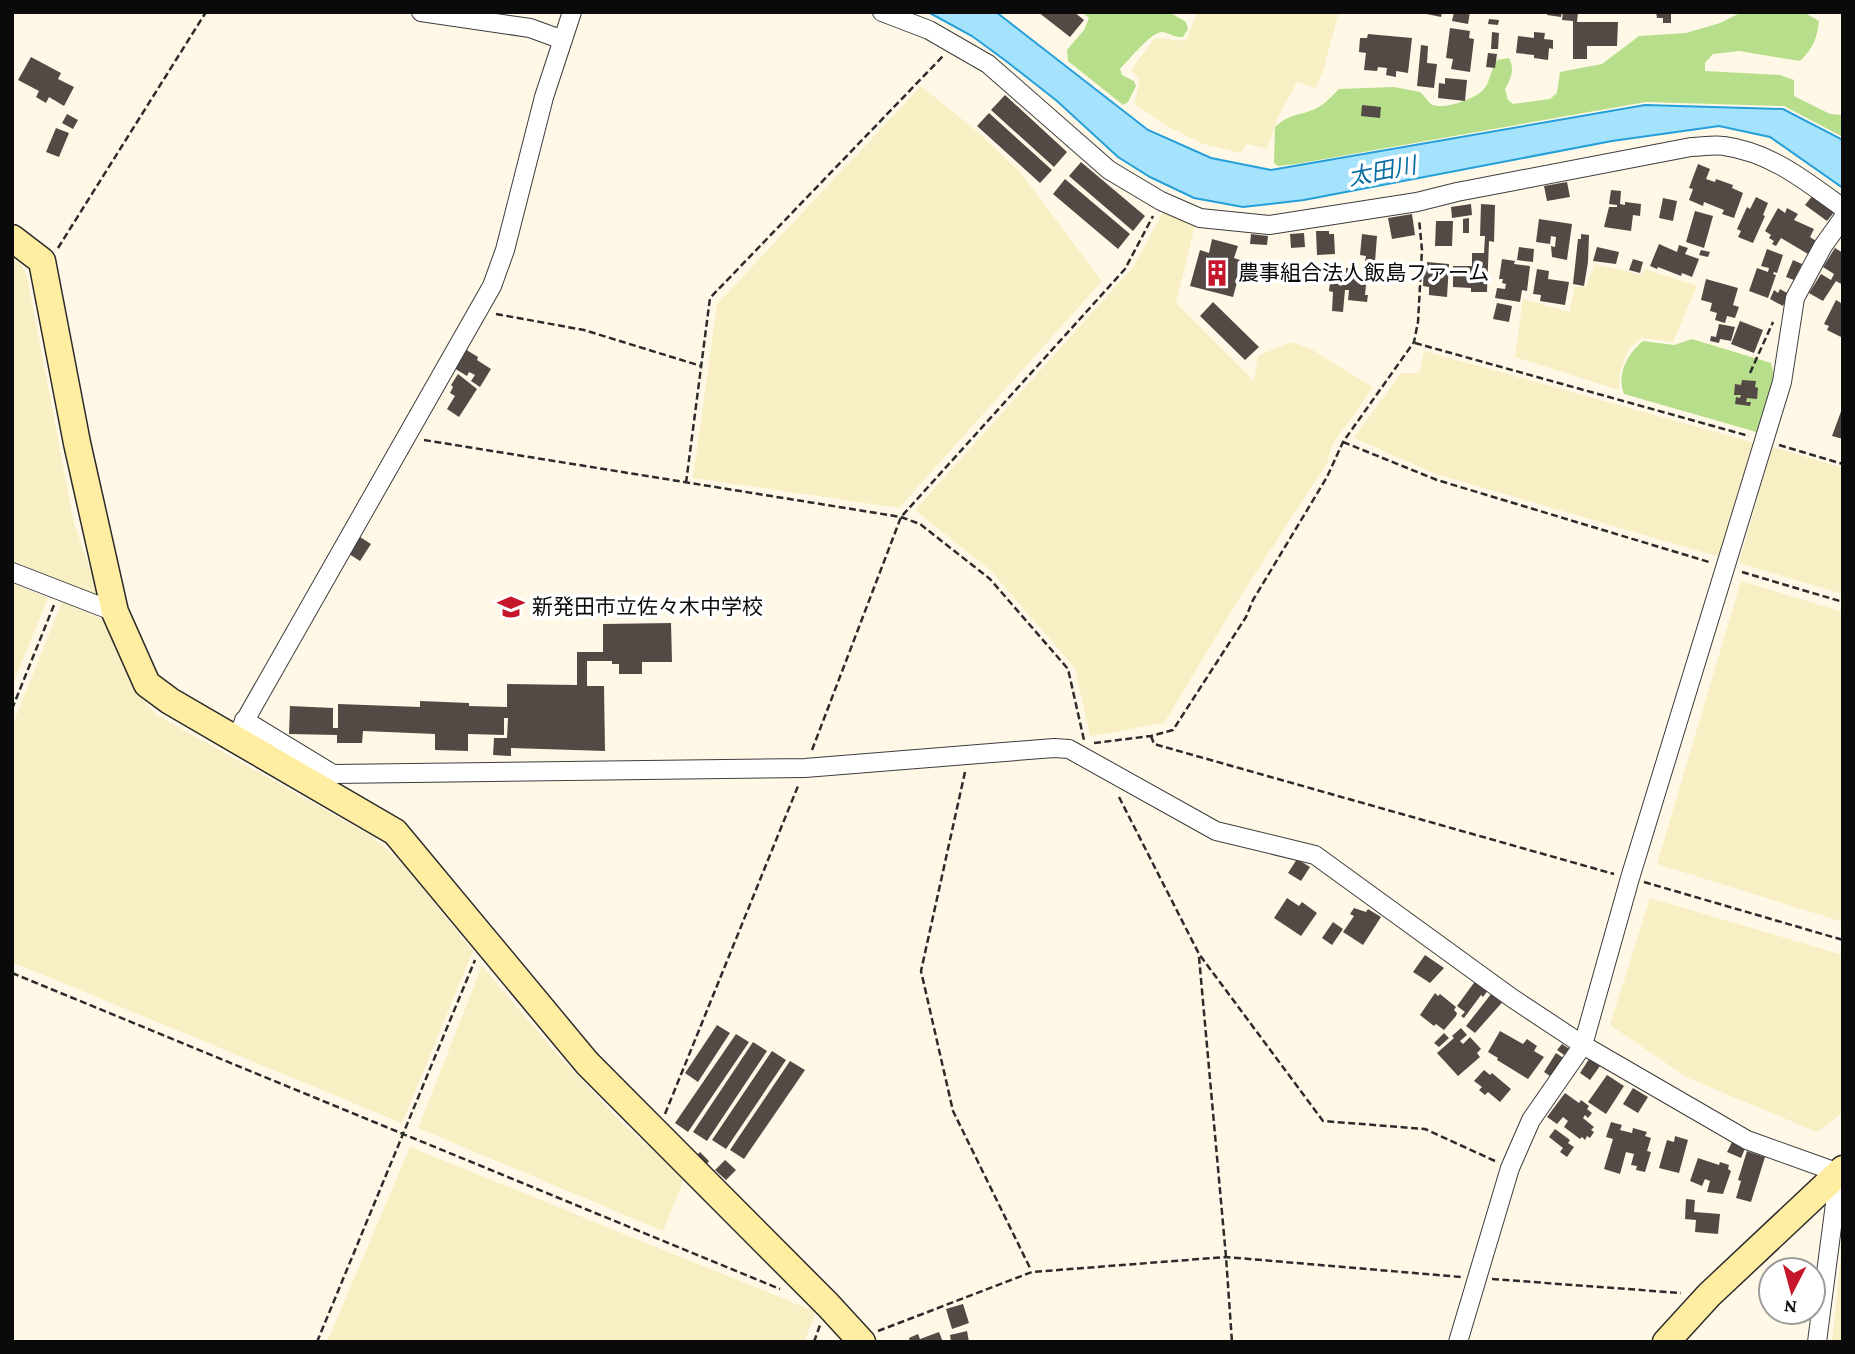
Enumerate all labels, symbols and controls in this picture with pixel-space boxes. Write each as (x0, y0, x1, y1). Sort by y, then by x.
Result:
water label: 太田川 (1346, 151, 1421, 190)
building icon: 農事組合法人飯島ファーム (1202, 258, 1232, 288)
place label: 農事組合法人飯島ファーム (1238, 261, 1489, 285)
school or university icon: 新発田市立佐々木中学校 (496, 592, 526, 622)
place label: 新発田市立佐々木中学校 (532, 595, 763, 619)
north arrow (1757, 1256, 1827, 1326)
text: N (1783, 1296, 1798, 1319)

